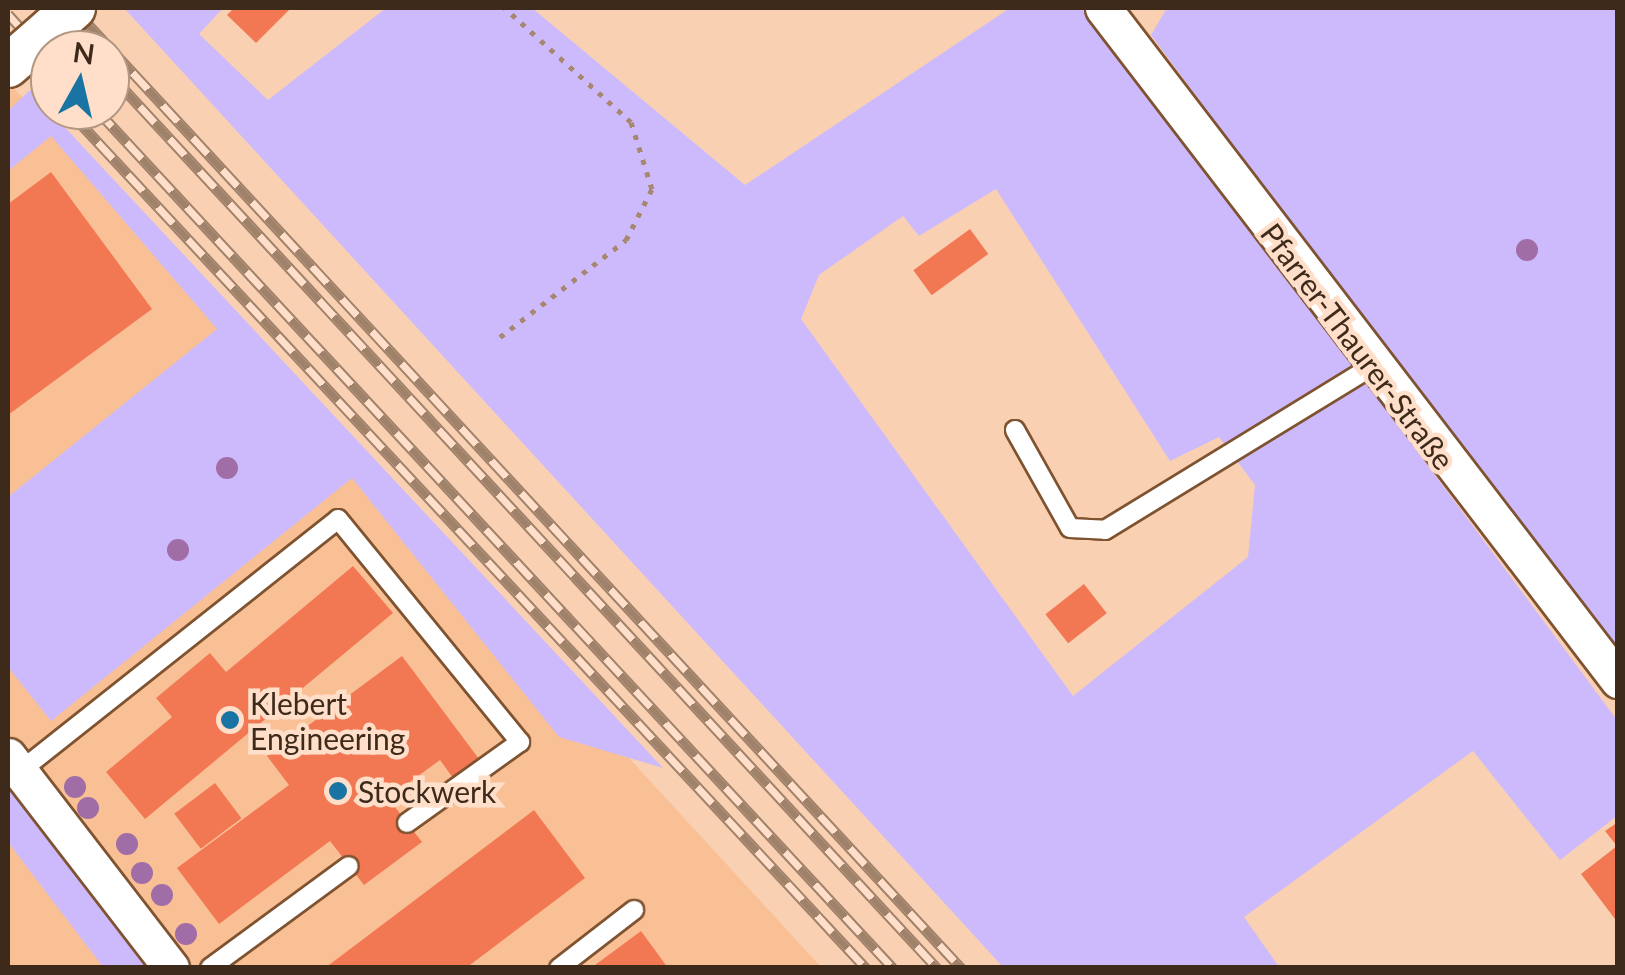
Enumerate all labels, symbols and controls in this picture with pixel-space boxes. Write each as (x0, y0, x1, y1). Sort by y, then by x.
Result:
north arrow (30, 30, 130, 130)
text: N (71, 34, 97, 71)
street label: Pfarrer-Thaurer-Straße (1254, 216, 1462, 476)
place label: Klebert Engineering (250, 685, 405, 756)
marker: Klebert Engineering (219, 709, 241, 731)
place label: Stockwerk (358, 773, 496, 809)
marker: Stockwerk (327, 780, 349, 802)

